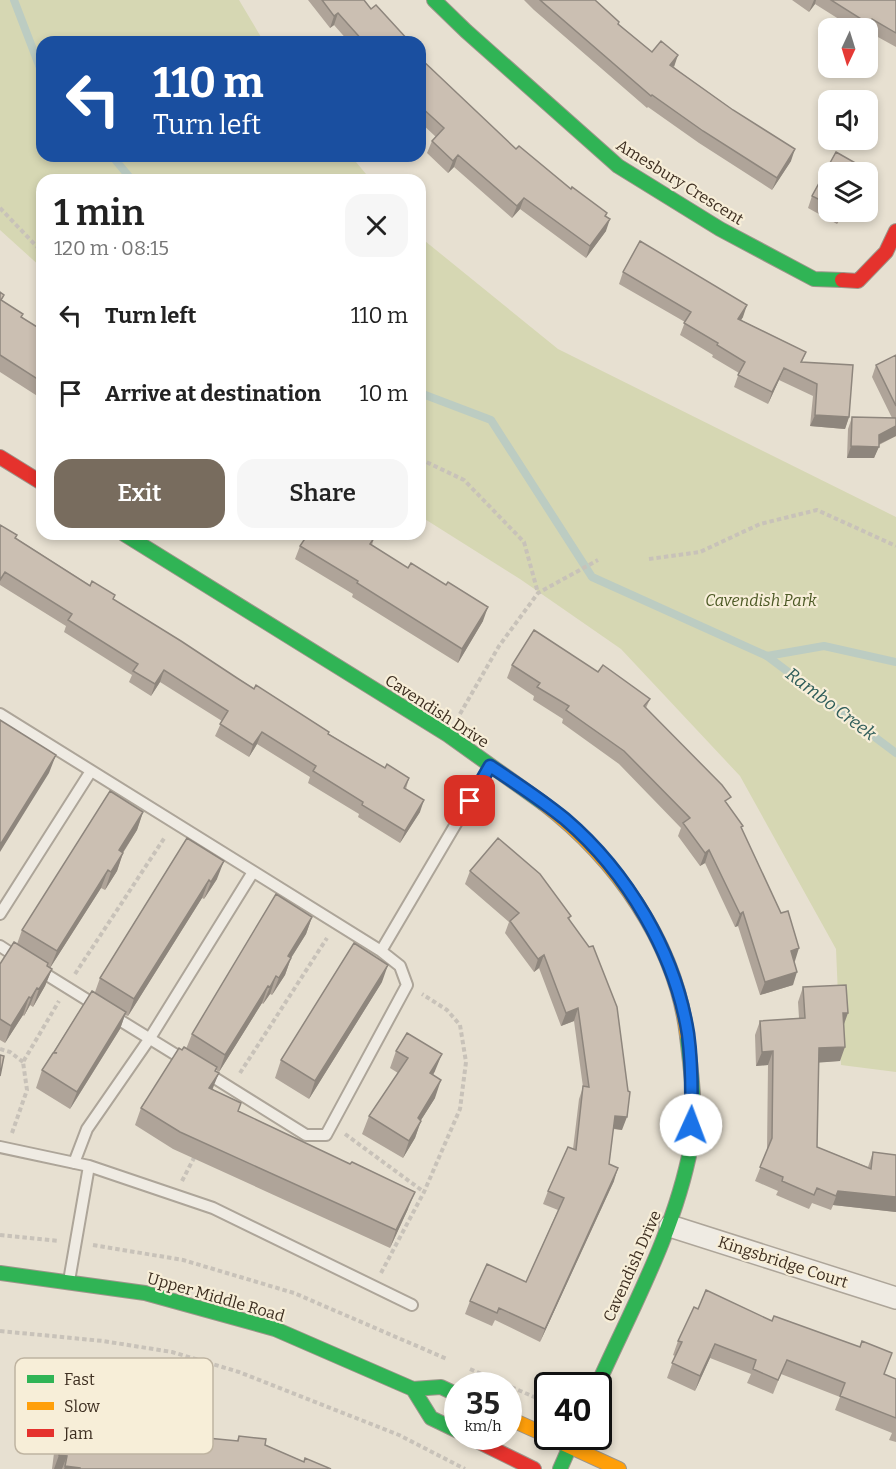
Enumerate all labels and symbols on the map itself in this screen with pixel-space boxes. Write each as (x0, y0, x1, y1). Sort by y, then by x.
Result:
north arrow (818, 18, 878, 78)
street label: Amesbury Crescent (613, 135, 747, 229)
park label: Cavendish Park (705, 591, 817, 610)
water label: Rambo Creek (781, 663, 881, 745)
street label: Cavendish Drive (382, 670, 492, 752)
pin (444, 775, 495, 826)
position arrow (659, 1093, 723, 1157)
street label: Cavendish Drive (599, 1207, 665, 1325)
street label: Kingsbridge Court (716, 1232, 850, 1292)
street label: Upper Middle Road (145, 1268, 287, 1326)
legend (15, 1358, 213, 1454)
text: Fast (64, 1370, 95, 1389)
speed limit sign: 40 (534, 1372, 612, 1450)
text: Slow (64, 1397, 100, 1416)
text: Jam (63, 1424, 93, 1443)

